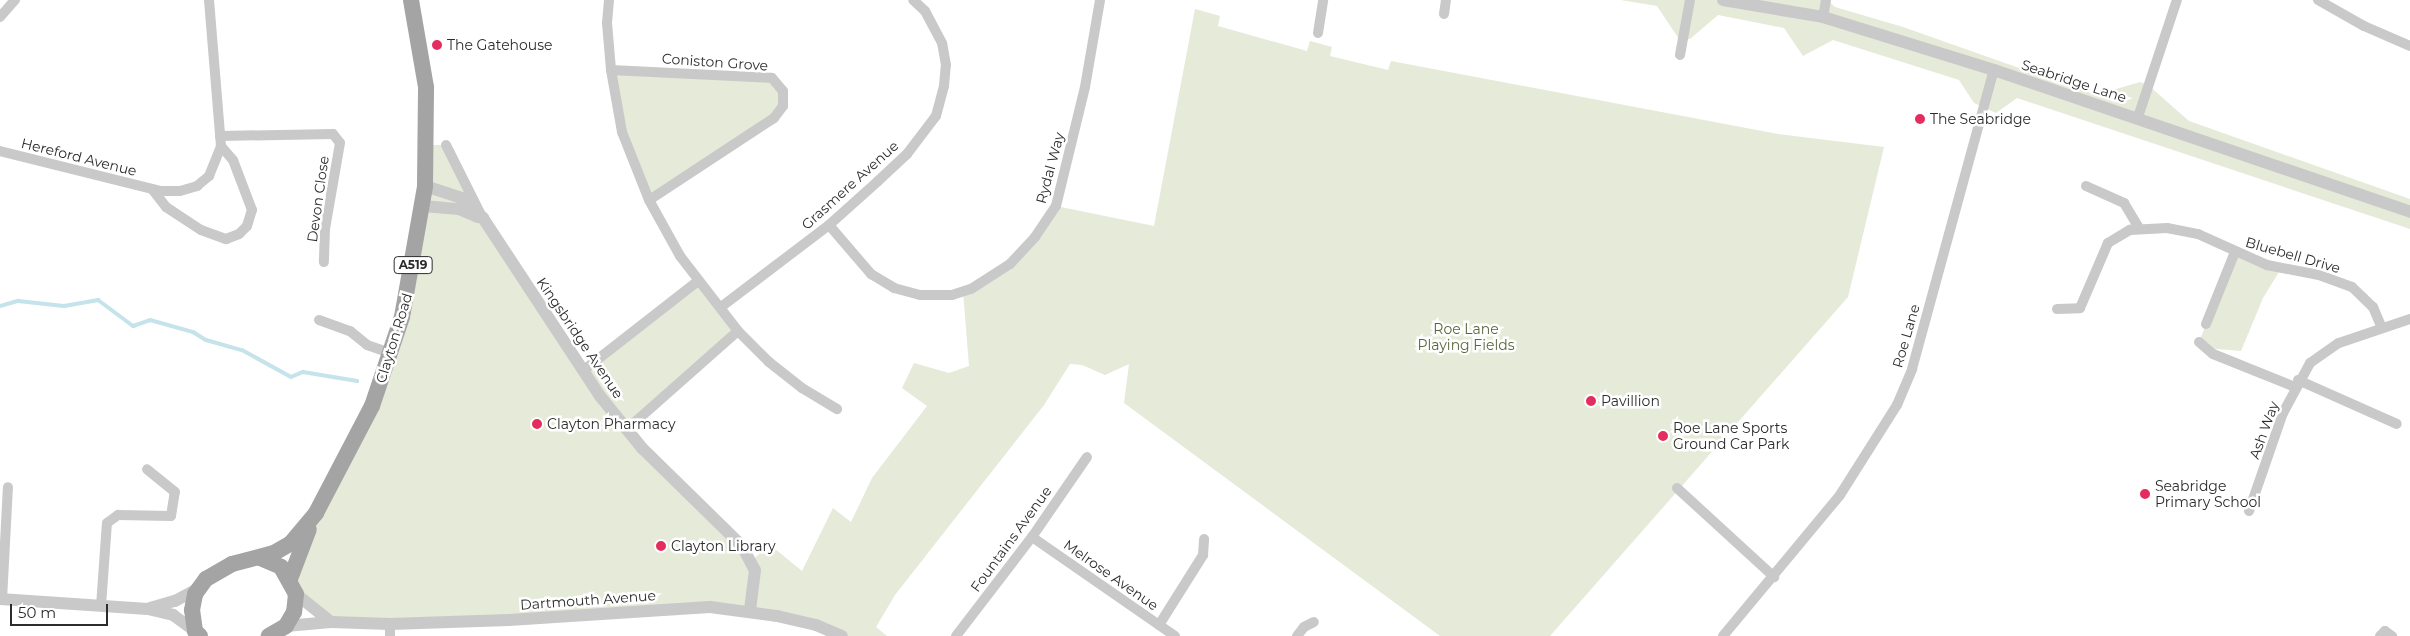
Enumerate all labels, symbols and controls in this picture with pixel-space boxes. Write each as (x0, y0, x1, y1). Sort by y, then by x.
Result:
place label: The Gatehouse (447, 37, 553, 53)
marker: The Gatehouse (431, 39, 443, 51)
street label: Coniston Grove (661, 50, 769, 74)
street label: Seabridge Lane (2019, 56, 2129, 106)
place label: The Seabridge (1930, 111, 2031, 127)
marker: The Seabridge (1914, 113, 1926, 125)
street label: Rydal Way (1032, 131, 1068, 205)
street label: Hereford Avenue (19, 135, 139, 179)
street label: Grasmere Avenue (798, 137, 902, 233)
street label: Devon Close (304, 155, 332, 243)
street label: Bluebell Drive (2244, 233, 2342, 277)
road number: A519 (393, 256, 433, 274)
street label: Kingsbridge Avenue (533, 274, 627, 402)
street label: Clayton Road (372, 291, 416, 385)
street label: Roe Lane (1889, 302, 1923, 370)
park label: Roe Lane Playing Fields (1417, 321, 1515, 354)
place label: Pavillion (1601, 393, 1660, 409)
marker: Pavillion (1585, 395, 1597, 407)
street label: Ash Way (2246, 399, 2282, 461)
place label: Clayton Pharmacy (547, 416, 675, 432)
marker: Clayton Pharmacy (531, 418, 543, 430)
place label: Roe Lane Sports Ground Car Park (1673, 420, 1789, 452)
marker: Roe Lane Sports Ground Car Park (1657, 430, 1669, 442)
place label: Seabridge Primary School (2155, 478, 2261, 511)
street label: Fountains Avenue (967, 483, 1055, 595)
marker: Seabridge Primary School (2139, 488, 2151, 500)
street label: Melrose Avenue (1060, 536, 1162, 614)
place label: Clayton Library (671, 538, 776, 554)
marker: Clayton Library (655, 540, 667, 552)
street label: Dartmouth Avenue (520, 587, 656, 613)
scale bar (12, 594, 110, 626)
text: 50 m (18, 603, 56, 622)

